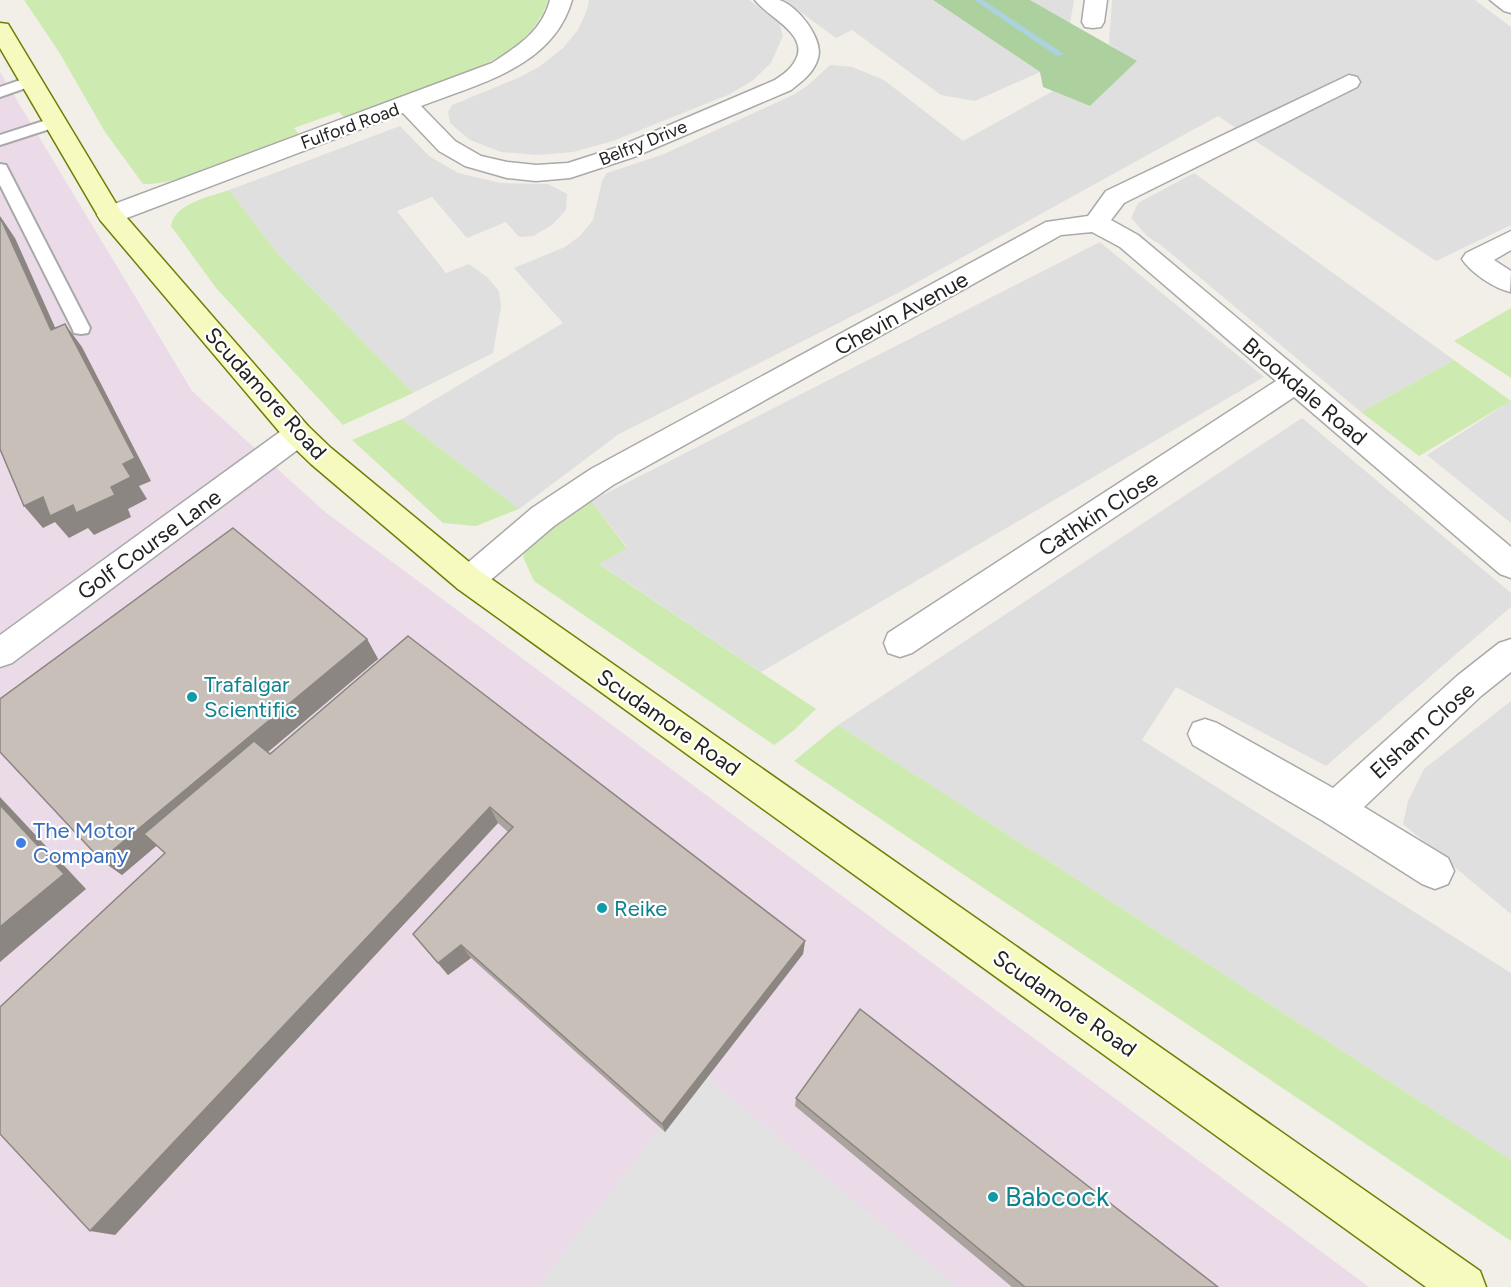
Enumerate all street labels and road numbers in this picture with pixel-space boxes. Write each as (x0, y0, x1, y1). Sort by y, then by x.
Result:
street label: Fulford Road (298, 98, 402, 154)
street label: Belfry Drive (596, 115, 690, 171)
street label: Chevin Avenue (830, 266, 973, 361)
street label: Scudamore Road (199, 322, 332, 465)
street label: Brookdale Road (1237, 332, 1372, 451)
street label: Cathkin Close (1034, 465, 1163, 562)
street label: Golf Course Lane (72, 483, 226, 606)
street label: Scudamore Road (592, 663, 746, 782)
street label: Elsham Close (1364, 676, 1480, 784)
street label: Scudamore Road (988, 944, 1142, 1063)

